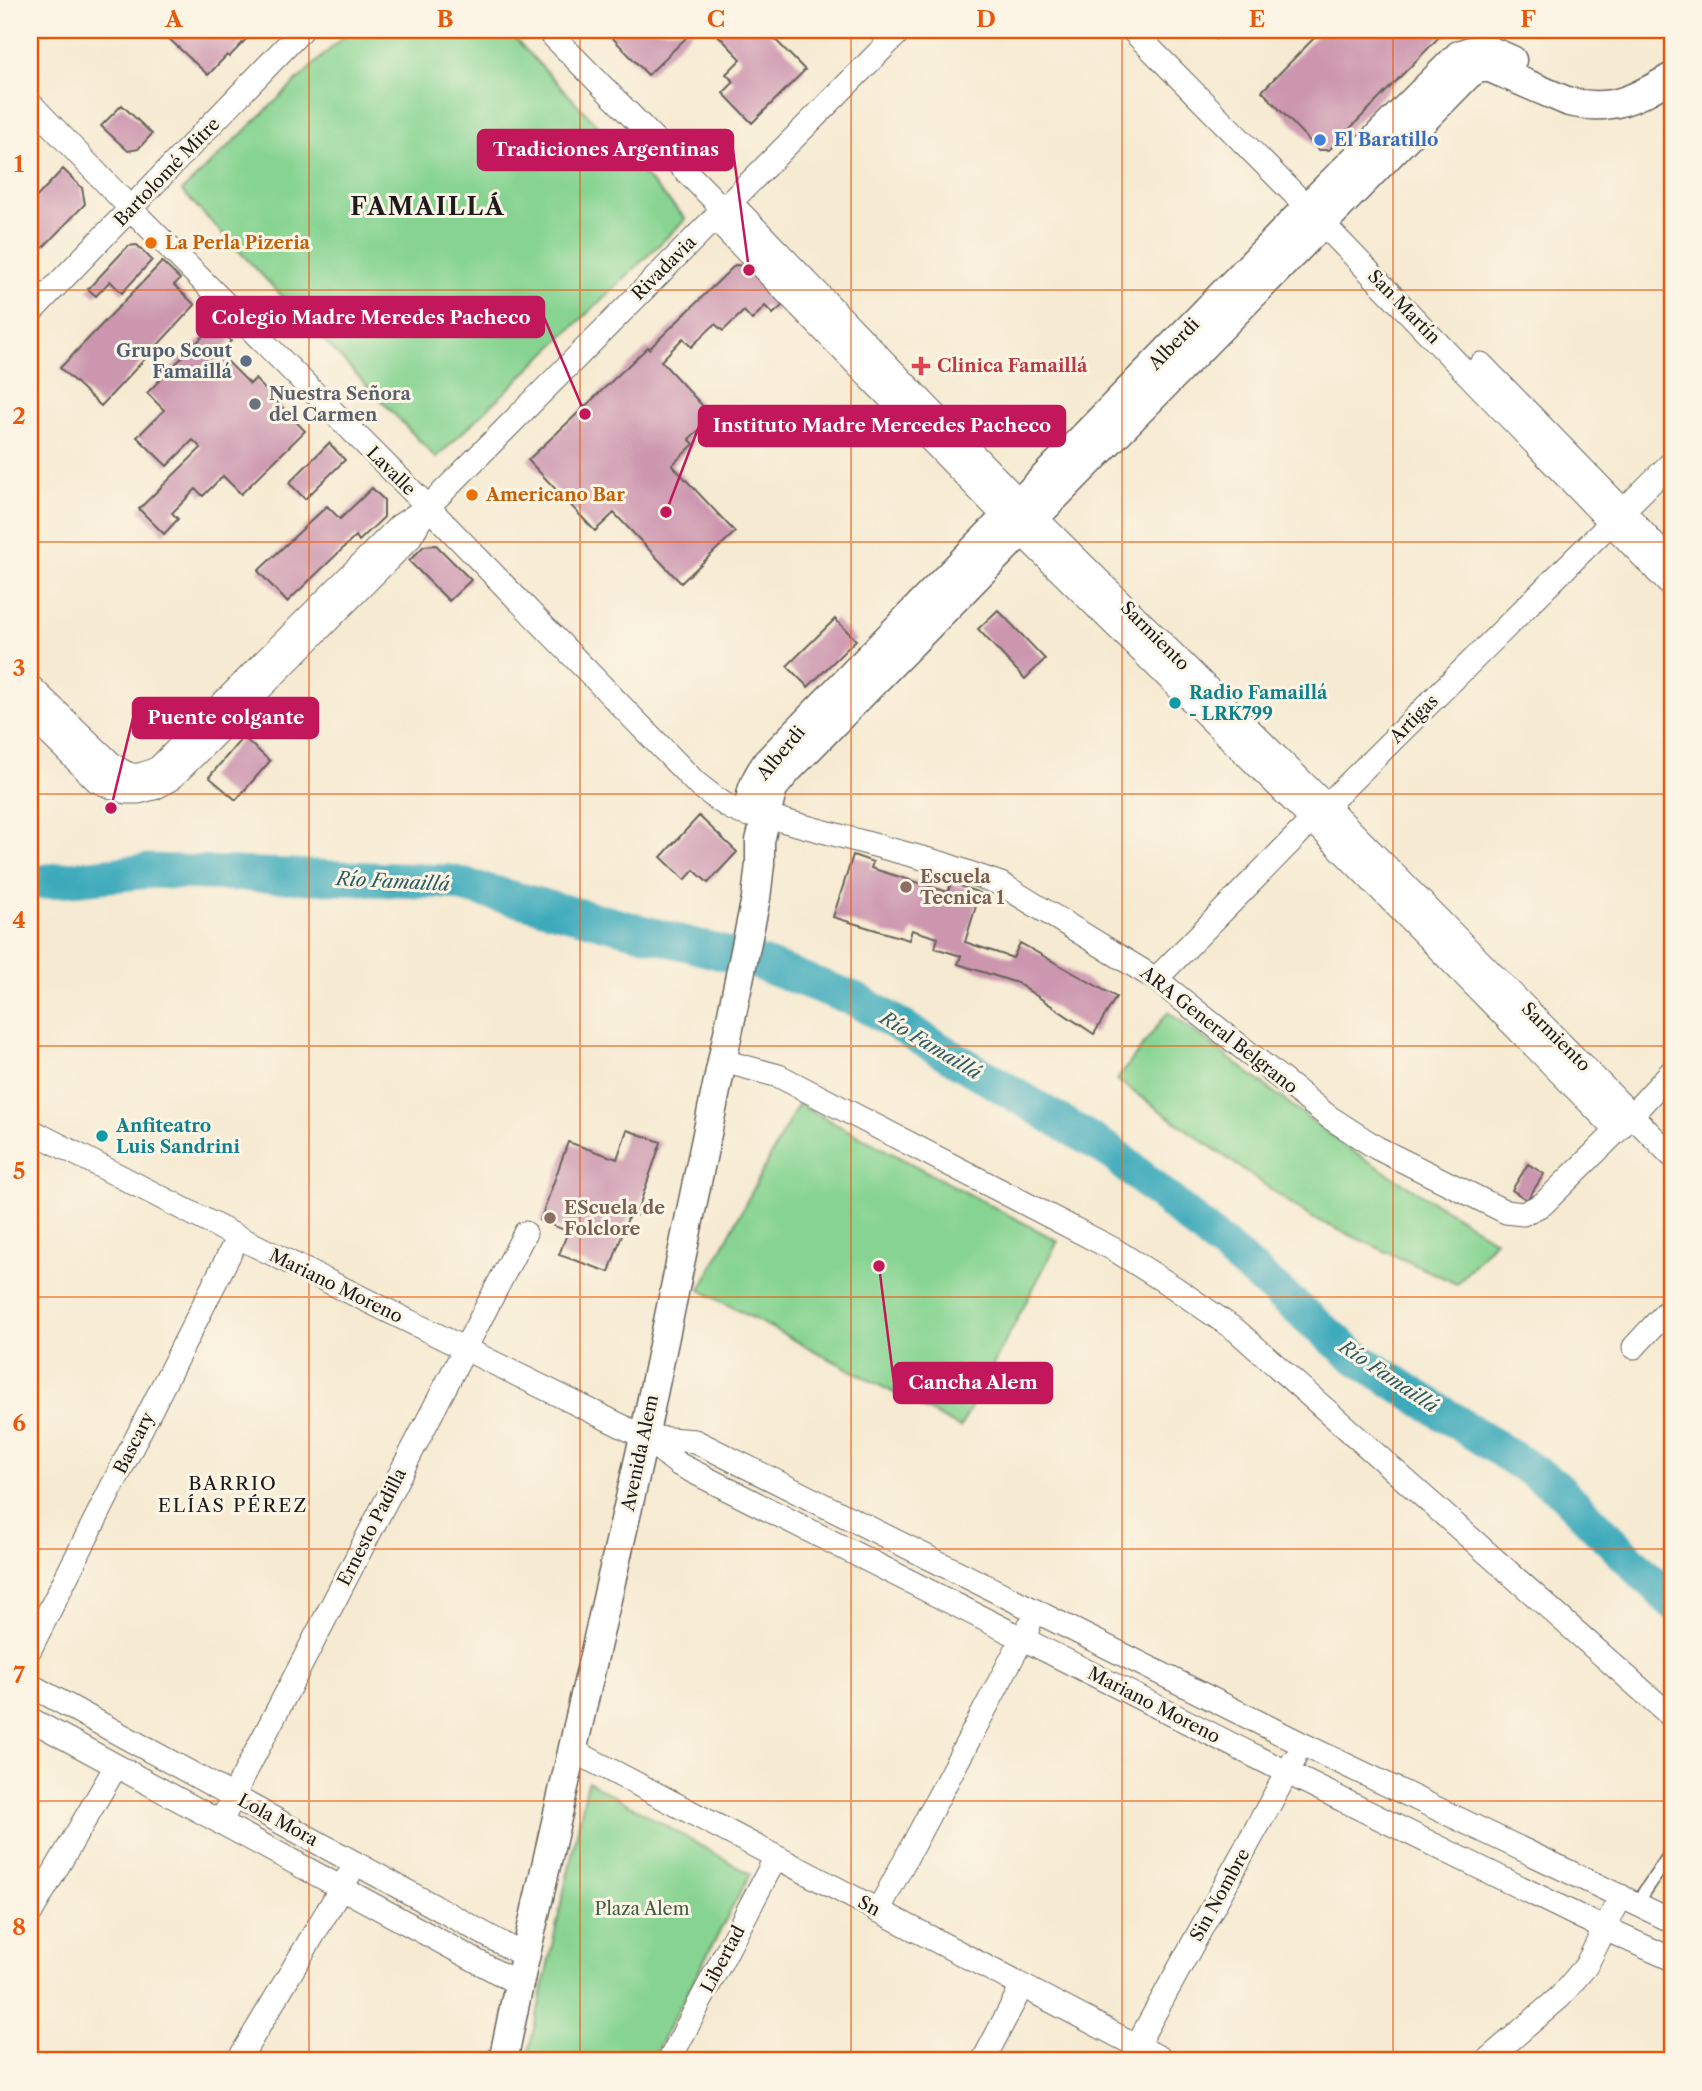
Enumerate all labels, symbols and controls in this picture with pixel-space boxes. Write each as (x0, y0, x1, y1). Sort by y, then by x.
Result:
text: A (164, 5, 184, 33)
text: B (436, 5, 454, 33)
text: C (707, 5, 725, 33)
text: D (976, 5, 996, 33)
text: E (1249, 5, 1265, 33)
text: F (1520, 5, 1536, 33)
street label: Bartolomé Mitre (110, 113, 224, 231)
place label: El Baratillo (1334, 129, 1439, 151)
callout: Tradiciones Argentinas (478, 130, 733, 170)
marker: El Baratillo (1312, 132, 1328, 148)
text: Tradiciones Argentinas (493, 138, 719, 161)
text: 1 (14, 150, 25, 178)
district label: FAMAILLÁ (350, 192, 506, 221)
street label: Rivadavia (627, 231, 701, 305)
place label: La Perla Pizeria (165, 232, 311, 254)
marker: La Perla Pizeria (143, 235, 159, 251)
street label: San Martín (1363, 265, 1445, 349)
callout: Colegio Madre Meredes Pacheco (197, 297, 544, 337)
text: Colegio Madre Meredes Pacheco (211, 306, 531, 329)
street label: Alberdi (1143, 313, 1204, 375)
place label: Grupo Scout Famaillá (116, 340, 233, 383)
marker: Grupo Scout Famaillá (238, 353, 254, 369)
place label: Clinica Famaillá (937, 355, 1088, 377)
marker: Clinica Famaillá (911, 356, 931, 376)
place label: Nuestra Señora del Carmen (269, 383, 411, 426)
marker: Nuestra Señora del Carmen (247, 396, 263, 412)
text: 2 (12, 402, 26, 430)
callout: Instituto Madre Mercedes Pacheco (699, 406, 1065, 446)
text: Instituto Madre Mercedes Pacheco (713, 414, 1051, 437)
street label: Lavalle (362, 442, 420, 500)
place label: Americano Bar (485, 484, 625, 506)
marker: Americano Bar (464, 487, 480, 503)
street label: Sarmiento (1116, 597, 1194, 675)
text: 3 (13, 654, 26, 682)
place label: Radio Famaillá - LRK799 (1189, 682, 1328, 725)
street label: Artigas (1384, 690, 1443, 749)
marker: Radio Famaillá - LRK799 (1167, 695, 1183, 711)
callout: Puente colgante (133, 698, 318, 738)
text: Puente colgante (148, 706, 304, 729)
street label: Alberdi (752, 721, 810, 785)
place label: Escuela Tecnica 1 (920, 866, 1004, 909)
water label: Río Famaillá (334, 867, 451, 896)
marker: Escuela Tecnica 1 (898, 879, 914, 895)
text: 4 (12, 906, 26, 934)
street label: ARA General Belgrano (1135, 961, 1302, 1098)
street label: Sarmiento (1517, 998, 1595, 1076)
water label: Río Famaillá (874, 1005, 986, 1085)
place label: Anfiteatro Luis Sandrini (115, 1115, 240, 1158)
marker: Anfiteatro Luis Sandrini (94, 1128, 110, 1144)
text: 5 (13, 1157, 25, 1185)
place label: EScuela de Folclore (564, 1197, 665, 1240)
marker: EScuela de Folclore (542, 1210, 558, 1226)
street label: Mariano Moreno (266, 1244, 406, 1328)
water label: Río Famaillá (1334, 1334, 1443, 1418)
callout: Cancha Alem (894, 1363, 1052, 1403)
text: Cancha Alem (908, 1371, 1038, 1394)
street label: Avenida Alem (617, 1393, 663, 1514)
street label: Bascary (109, 1408, 159, 1478)
text: 6 (12, 1409, 26, 1437)
street label: Ernesto Padilla (333, 1464, 411, 1589)
district label: BARRIO ELÍAS PÉREZ (158, 1472, 308, 1517)
text: 7 (13, 1661, 25, 1689)
street label: Mariano Moreno (1084, 1662, 1224, 1748)
street label: Lola Mora (234, 1789, 322, 1851)
street label: Sin Nombre (1185, 1845, 1255, 1945)
street label: Sn (854, 1891, 884, 1921)
park label: Plaza Alem (595, 1898, 690, 1920)
text: 8 (12, 1913, 26, 1941)
street label: Libertad (696, 1922, 750, 1996)

